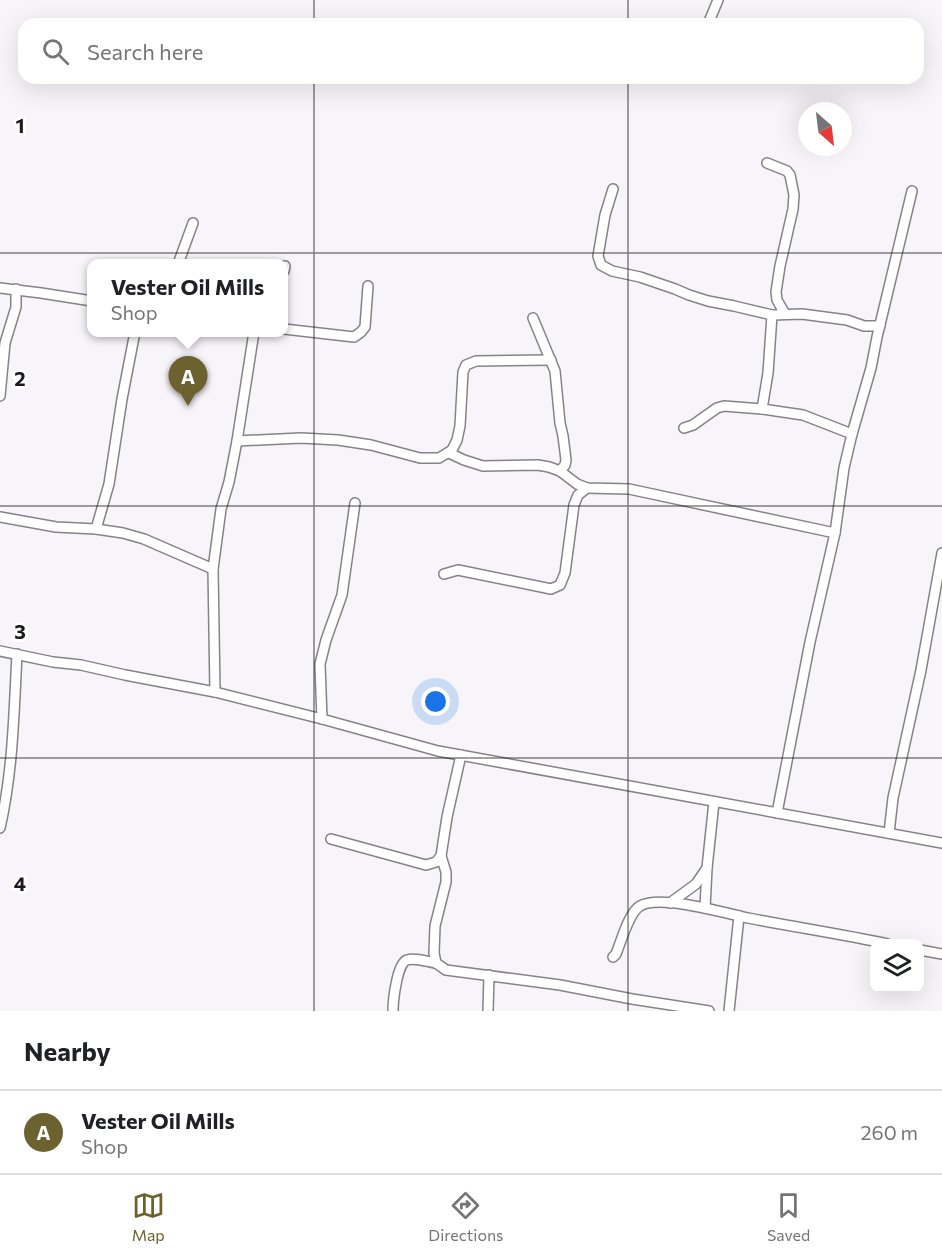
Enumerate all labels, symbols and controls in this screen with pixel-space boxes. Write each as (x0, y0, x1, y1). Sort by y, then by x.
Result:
search box (18, 18, 924, 84)
icon: search (39, 35, 72, 68)
text: Search here (87, 38, 203, 65)
north arrow (798, 102, 852, 156)
text: 1 (15, 113, 25, 137)
popup (87, 259, 288, 337)
text: Vester Oil Mills (111, 273, 264, 300)
text: Shop (111, 300, 158, 324)
pin: A (168, 356, 207, 406)
text: 2 (14, 366, 26, 390)
text: 3 (14, 619, 26, 643)
your location (421, 687, 450, 716)
text: 4 (14, 871, 26, 895)
map controls (870, 939, 924, 993)
button: layers (870, 939, 924, 993)
text: Nearby (24, 1035, 111, 1066)
text: Vester Oil Mills (81, 1107, 235, 1134)
text: A (36, 1120, 51, 1144)
text: 260 m (860, 1120, 918, 1144)
text: Shop (81, 1134, 128, 1158)
tab: Map (132, 1189, 165, 1244)
tab: Directions (428, 1189, 503, 1244)
tab: Saved (767, 1189, 810, 1244)

